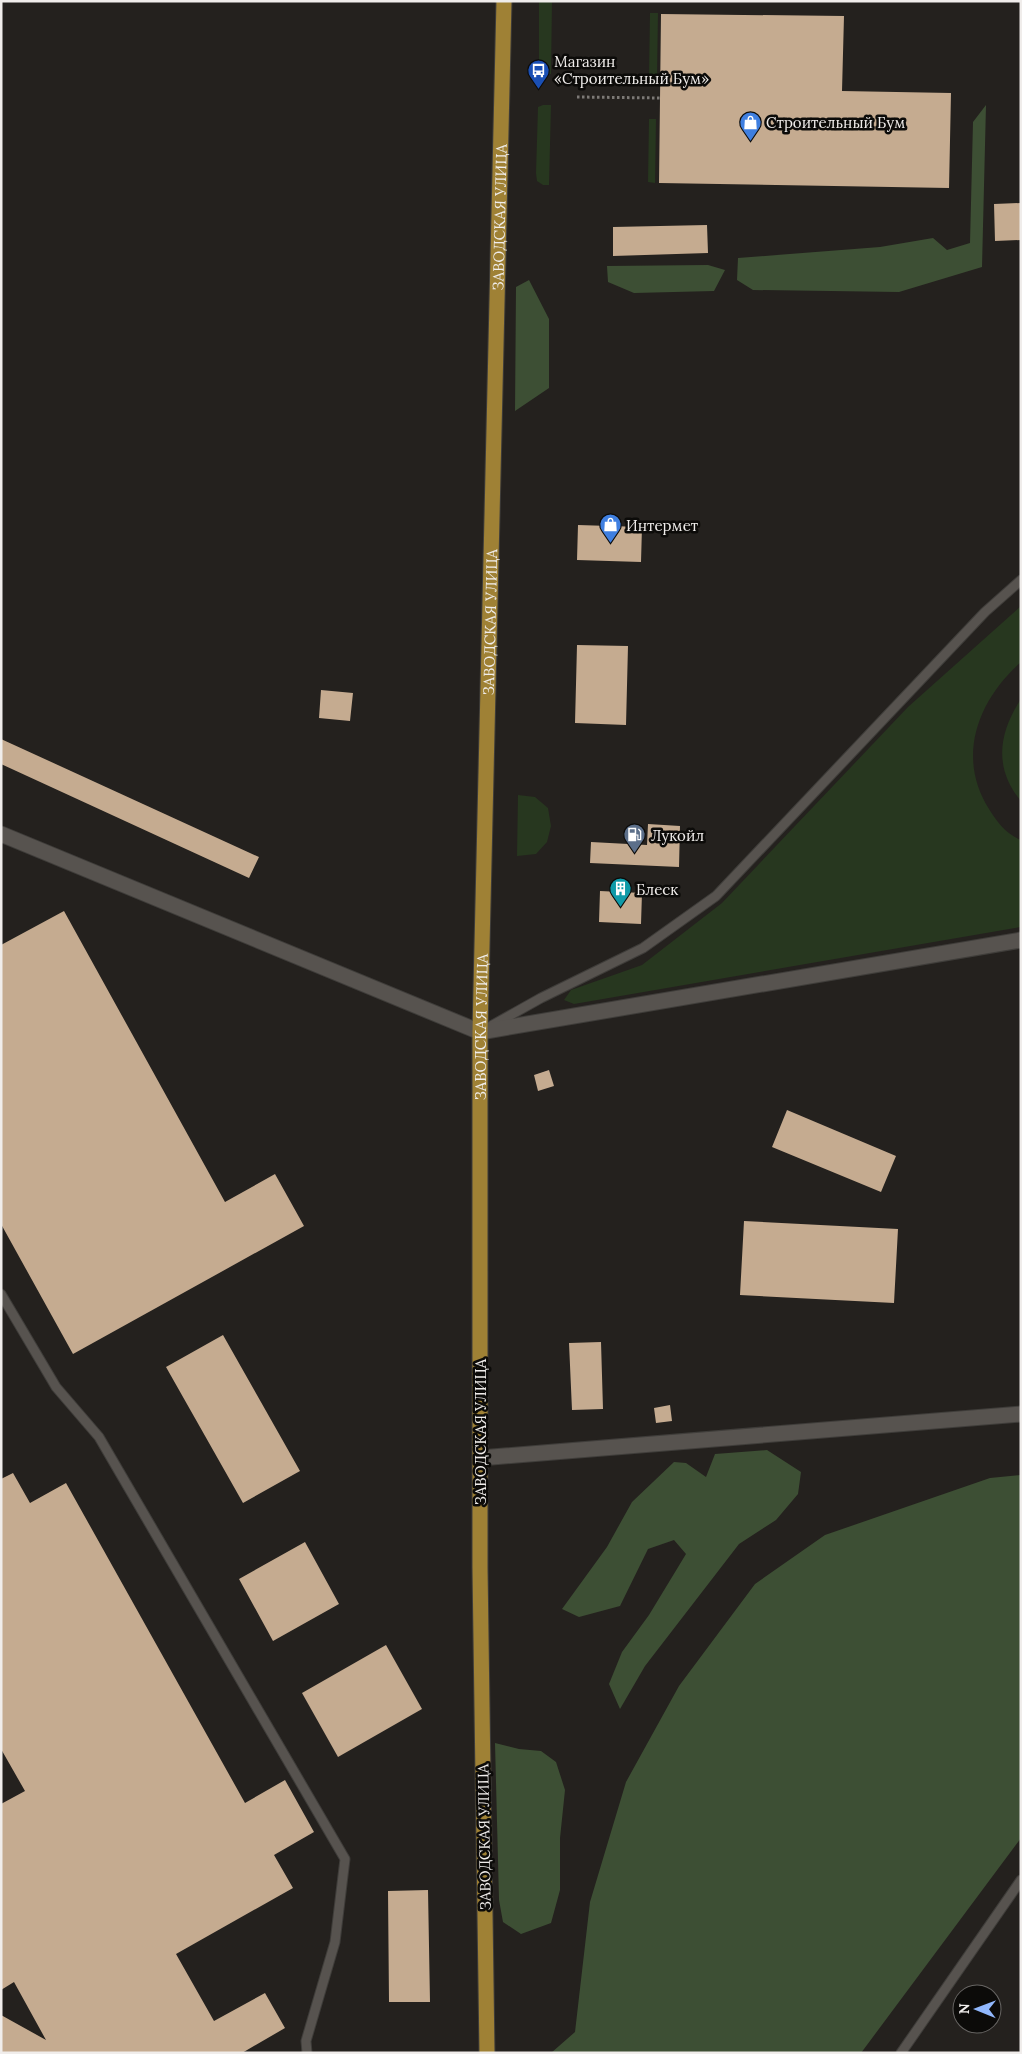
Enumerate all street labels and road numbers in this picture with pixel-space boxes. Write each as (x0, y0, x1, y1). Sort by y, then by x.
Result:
street label: ЗАВОДСКАЯ УЛИЦА (488, 143, 510, 291)
street label: ЗАВОДСКАЯ УЛИЦА (478, 548, 501, 696)
street label: ЗАВОДСКАЯ УЛИЦА (471, 953, 491, 1100)
street label: ЗАВОДСКАЯ УЛИЦА (471, 1358, 490, 1505)
street label: ЗАВОДСКАЯ УЛИЦА (473, 1763, 495, 1910)

